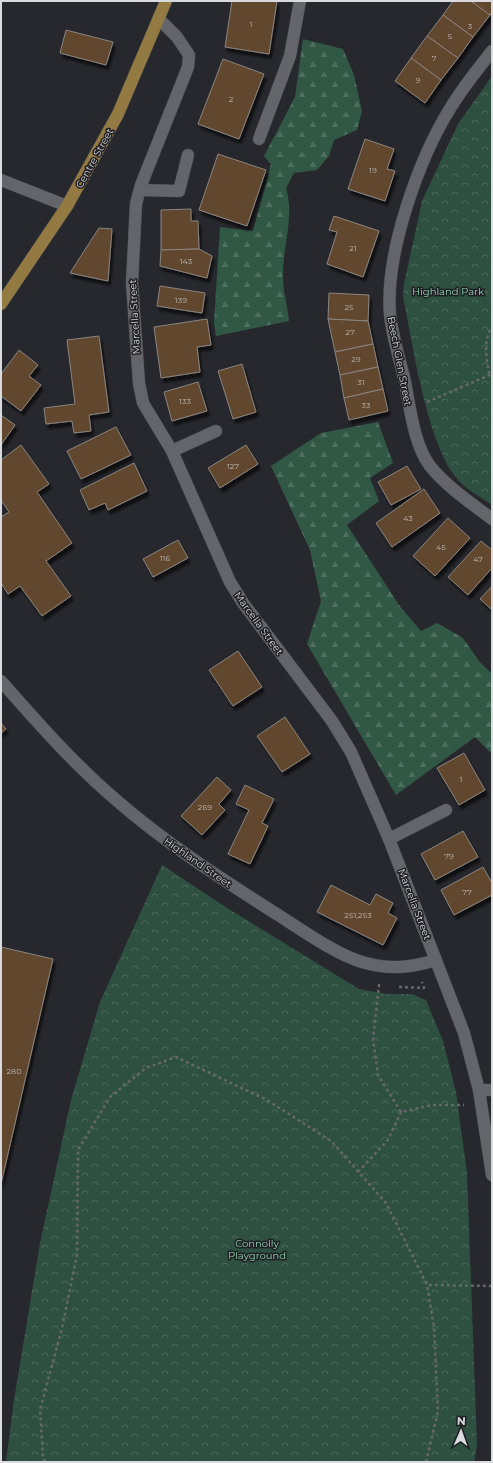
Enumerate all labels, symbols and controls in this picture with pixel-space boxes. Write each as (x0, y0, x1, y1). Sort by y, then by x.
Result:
house number: 1 (250, 19, 252, 29)
house number: 3 (468, 21, 473, 31)
house number: 5 (448, 31, 453, 41)
house number: 7 (432, 53, 437, 63)
house number: 9 (416, 75, 421, 85)
house number: 2 (229, 94, 234, 104)
street label: Centre Street (73, 126, 116, 190)
house number: 19 (369, 165, 377, 175)
house number: 21 (349, 243, 357, 253)
house number: 143 (180, 256, 193, 266)
street label: Marcella Street (126, 279, 143, 355)
park label: Highland Park (412, 285, 484, 298)
house number: 139 (175, 295, 187, 305)
house number: 25 (344, 302, 354, 312)
street label: Beech Glen Street (384, 315, 415, 407)
house number: 27 (345, 327, 355, 337)
house number: 29 (351, 354, 361, 364)
house number: 31 (357, 377, 365, 387)
house number: 133 (179, 396, 191, 406)
house number: 33 (362, 400, 371, 410)
house number: 127 (227, 461, 239, 471)
house number: 43 (403, 513, 413, 523)
house number: 45 (436, 542, 446, 552)
house number: 116 (160, 553, 170, 563)
house number: 47 (473, 554, 483, 564)
street label: Marcella Street (231, 589, 286, 657)
house number: 1 (460, 774, 462, 784)
house number: 269 (198, 802, 212, 812)
street label: Highland Street (161, 834, 234, 891)
house number: 79 (444, 851, 454, 861)
street label: Marcella Street (395, 867, 434, 942)
house number: 77 (462, 887, 472, 897)
house number: 251,253 (344, 910, 372, 920)
house number: 280 (7, 1066, 21, 1076)
park label: Connolly Playground (228, 1237, 286, 1262)
north arrow (441, 1411, 481, 1451)
text: N (457, 1414, 466, 1428)

